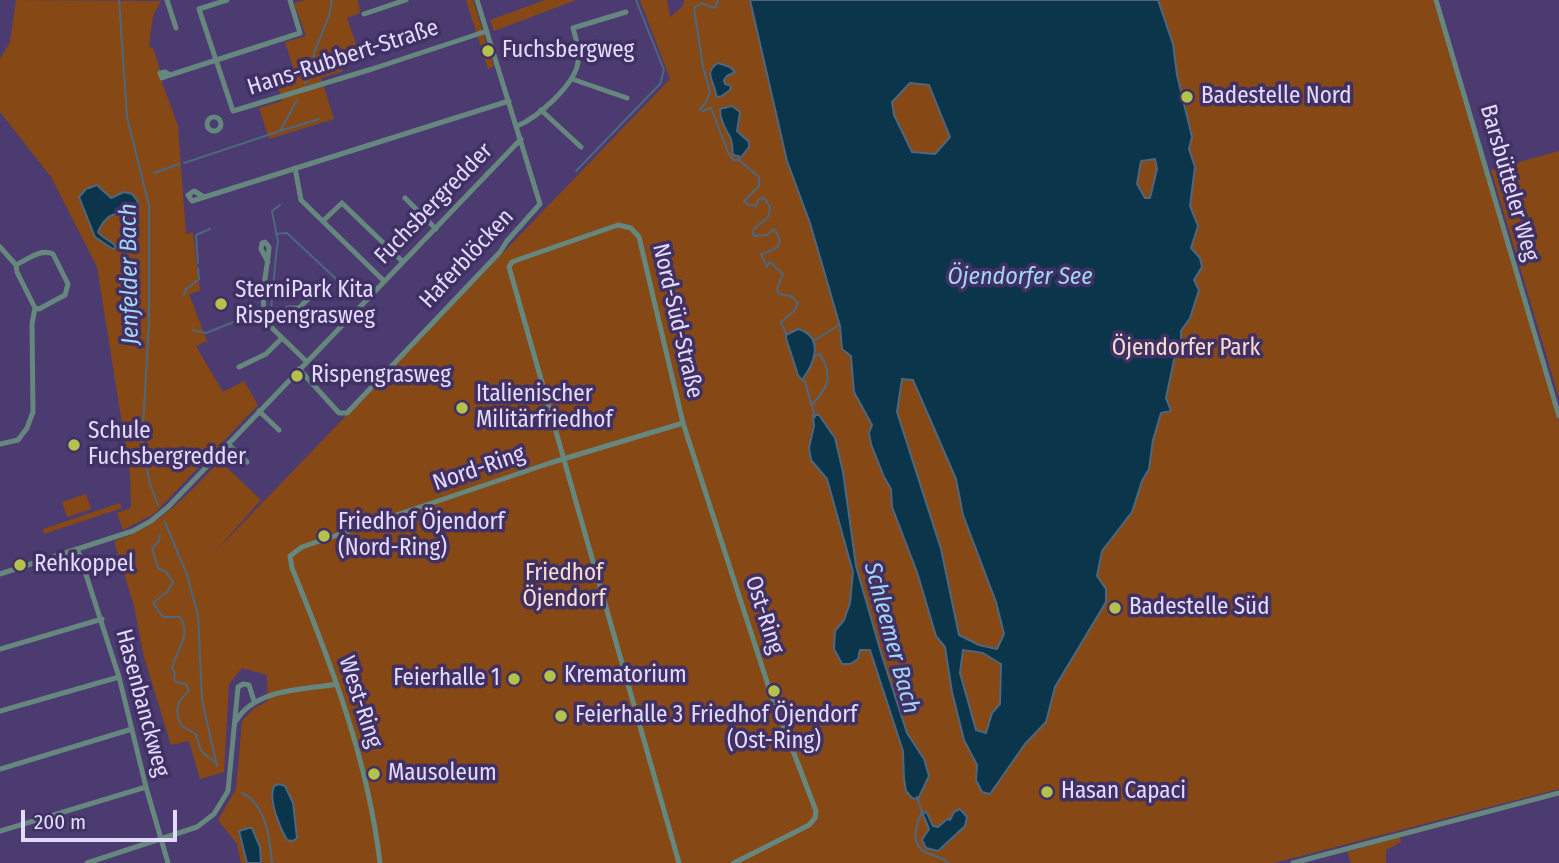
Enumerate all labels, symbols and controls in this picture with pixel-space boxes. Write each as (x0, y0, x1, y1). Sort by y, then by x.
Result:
street label: Hans-Rubbert-Straße (244, 14, 442, 102)
place label: Fuchsbergweg (502, 37, 634, 65)
marker: Fuchsbergweg (480, 43, 496, 59)
place label: Badestelle Nord (1201, 83, 1351, 111)
marker: Badestelle Nord (1179, 89, 1195, 105)
street label: Barsbütteler Weg (1473, 102, 1545, 264)
street label: Fuchsbergredder (369, 138, 499, 270)
water label: Jenfelder Bach (114, 203, 146, 345)
street label: Haferblöcken (414, 204, 520, 314)
street label: Nord-Süd-Straße (646, 241, 708, 401)
water label: Öjendorfer See (947, 263, 1093, 291)
place label: SterniPark Kita Rispengrasweg (235, 277, 375, 331)
marker: SterniPark Kita Rispengrasweg (213, 296, 229, 312)
park label: Öjendorfer Park (1112, 335, 1260, 363)
place label: Rispengrasweg (311, 362, 451, 390)
marker: Rispengrasweg (289, 368, 305, 384)
place label: Italienischer Militärfriedhof (476, 381, 612, 435)
marker: Italienischer Militärfriedhof (454, 400, 470, 416)
place label: Schule Fuchsbergredder (88, 418, 246, 472)
marker: Schule Fuchsbergredder (66, 437, 82, 453)
street label: Nord-Ring (429, 440, 529, 498)
place label: Friedhof Öjendorf (Nord-Ring) (338, 509, 505, 563)
marker: Friedhof Öjendorf (Nord-Ring) (316, 528, 332, 544)
place label: Rehkoppel (34, 551, 134, 579)
marker: Rehkoppel (12, 557, 28, 573)
water label: Schleemer Bach (857, 559, 925, 717)
park label: Friedhof Öjendorf (522, 560, 606, 614)
street label: Ost-Ring (738, 572, 790, 658)
place label: Badestelle Süd (1129, 594, 1269, 622)
marker: Badestelle Süd (1107, 600, 1123, 616)
street label: Hasenbanckweg (109, 626, 175, 780)
street label: West-Ring (332, 653, 388, 751)
place label: Krematorium (564, 662, 687, 690)
place label: Feierhalle 1 (393, 665, 500, 693)
marker: Krematorium (542, 668, 558, 684)
marker: Feierhalle 1 (506, 671, 522, 687)
marker: Friedhof Öjendorf (Ost-Ring) (766, 683, 782, 699)
place label: Feierhalle 3 (575, 702, 683, 730)
place label: Friedhof Öjendorf (Ost-Ring) (691, 702, 857, 756)
marker: Feierhalle 3 (553, 708, 569, 724)
place label: Mausoleum (388, 760, 497, 788)
marker: Mausoleum (366, 766, 382, 782)
place label: Hasan Capaci (1061, 778, 1186, 806)
marker: Hasan Capaci (1039, 784, 1055, 800)
scale bar (24, 796, 180, 840)
text: 200 m (34, 809, 86, 835)

